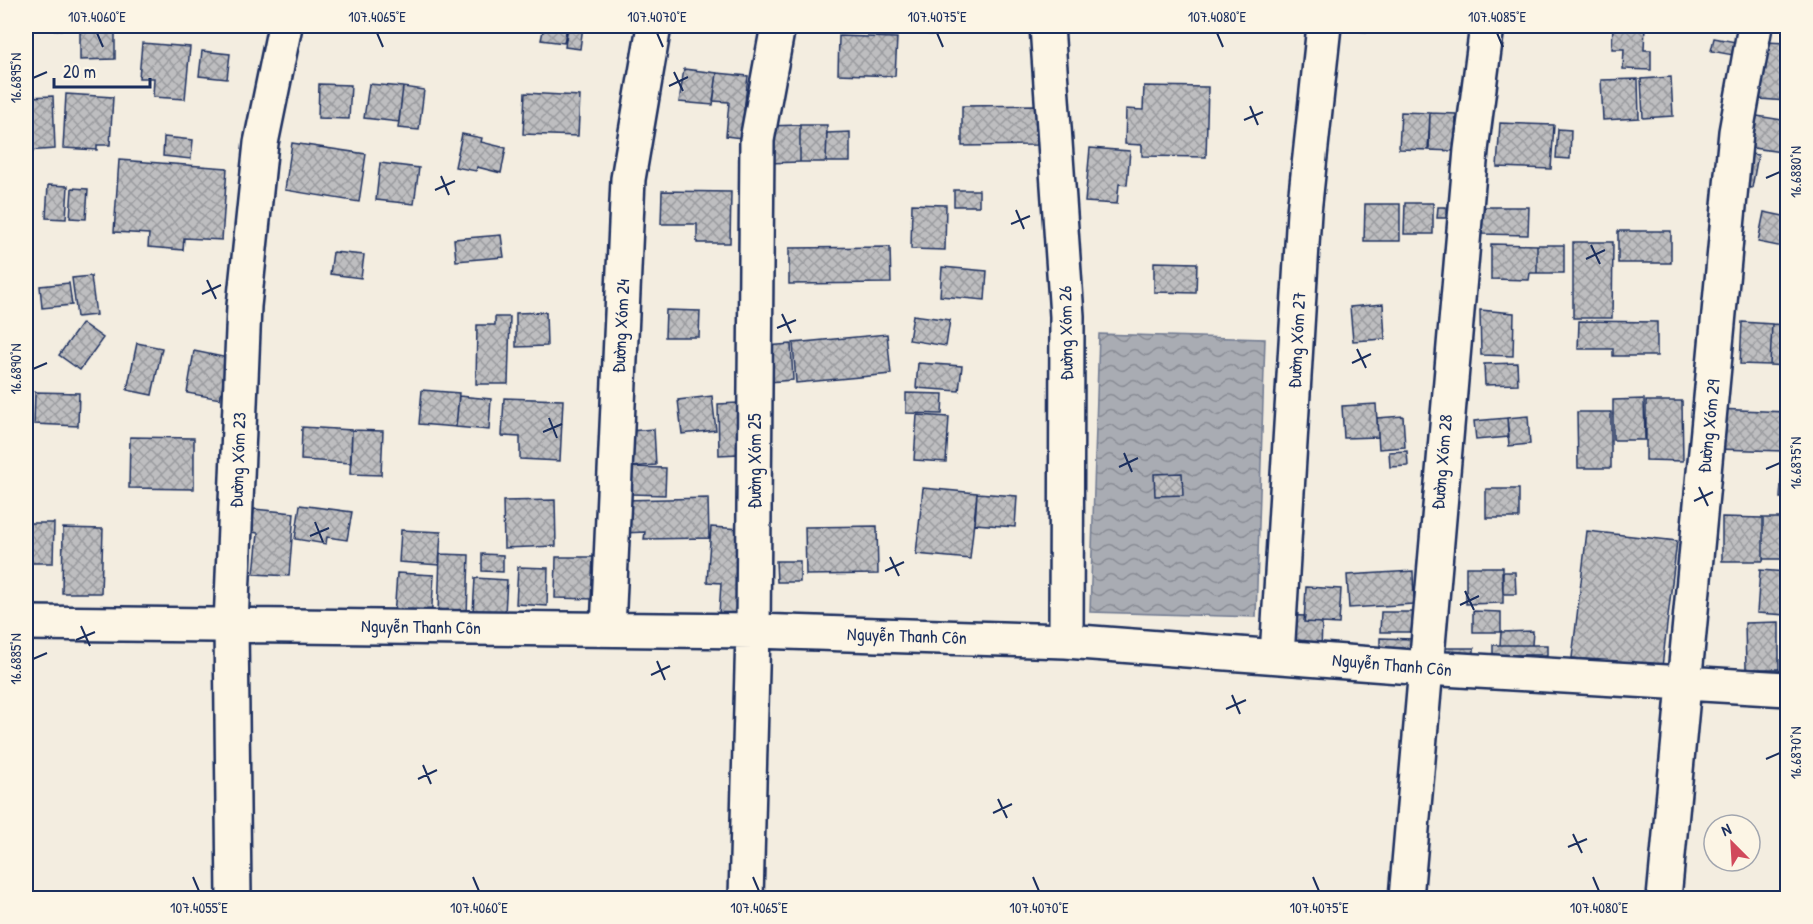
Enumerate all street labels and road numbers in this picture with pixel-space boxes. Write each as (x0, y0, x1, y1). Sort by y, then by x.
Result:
street label: Đường Xóm 24 (606, 278, 635, 374)
street label: Đường Xóm 26 (1052, 285, 1079, 381)
street label: Đường Xóm 27 (1281, 291, 1312, 389)
street label: Đường Xóm 29 (1691, 377, 1726, 474)
street label: Đường Xóm 23 (223, 412, 252, 508)
street label: Đường Xóm 25 (742, 413, 767, 509)
street label: Đường Xóm 28 (1425, 413, 1458, 511)
street label: Nguyễn Thanh Côn (361, 613, 481, 640)
street label: Nguyễn Thanh Côn (847, 621, 967, 650)
street label: Nguyễn Thanh Côn (1331, 647, 1453, 682)

